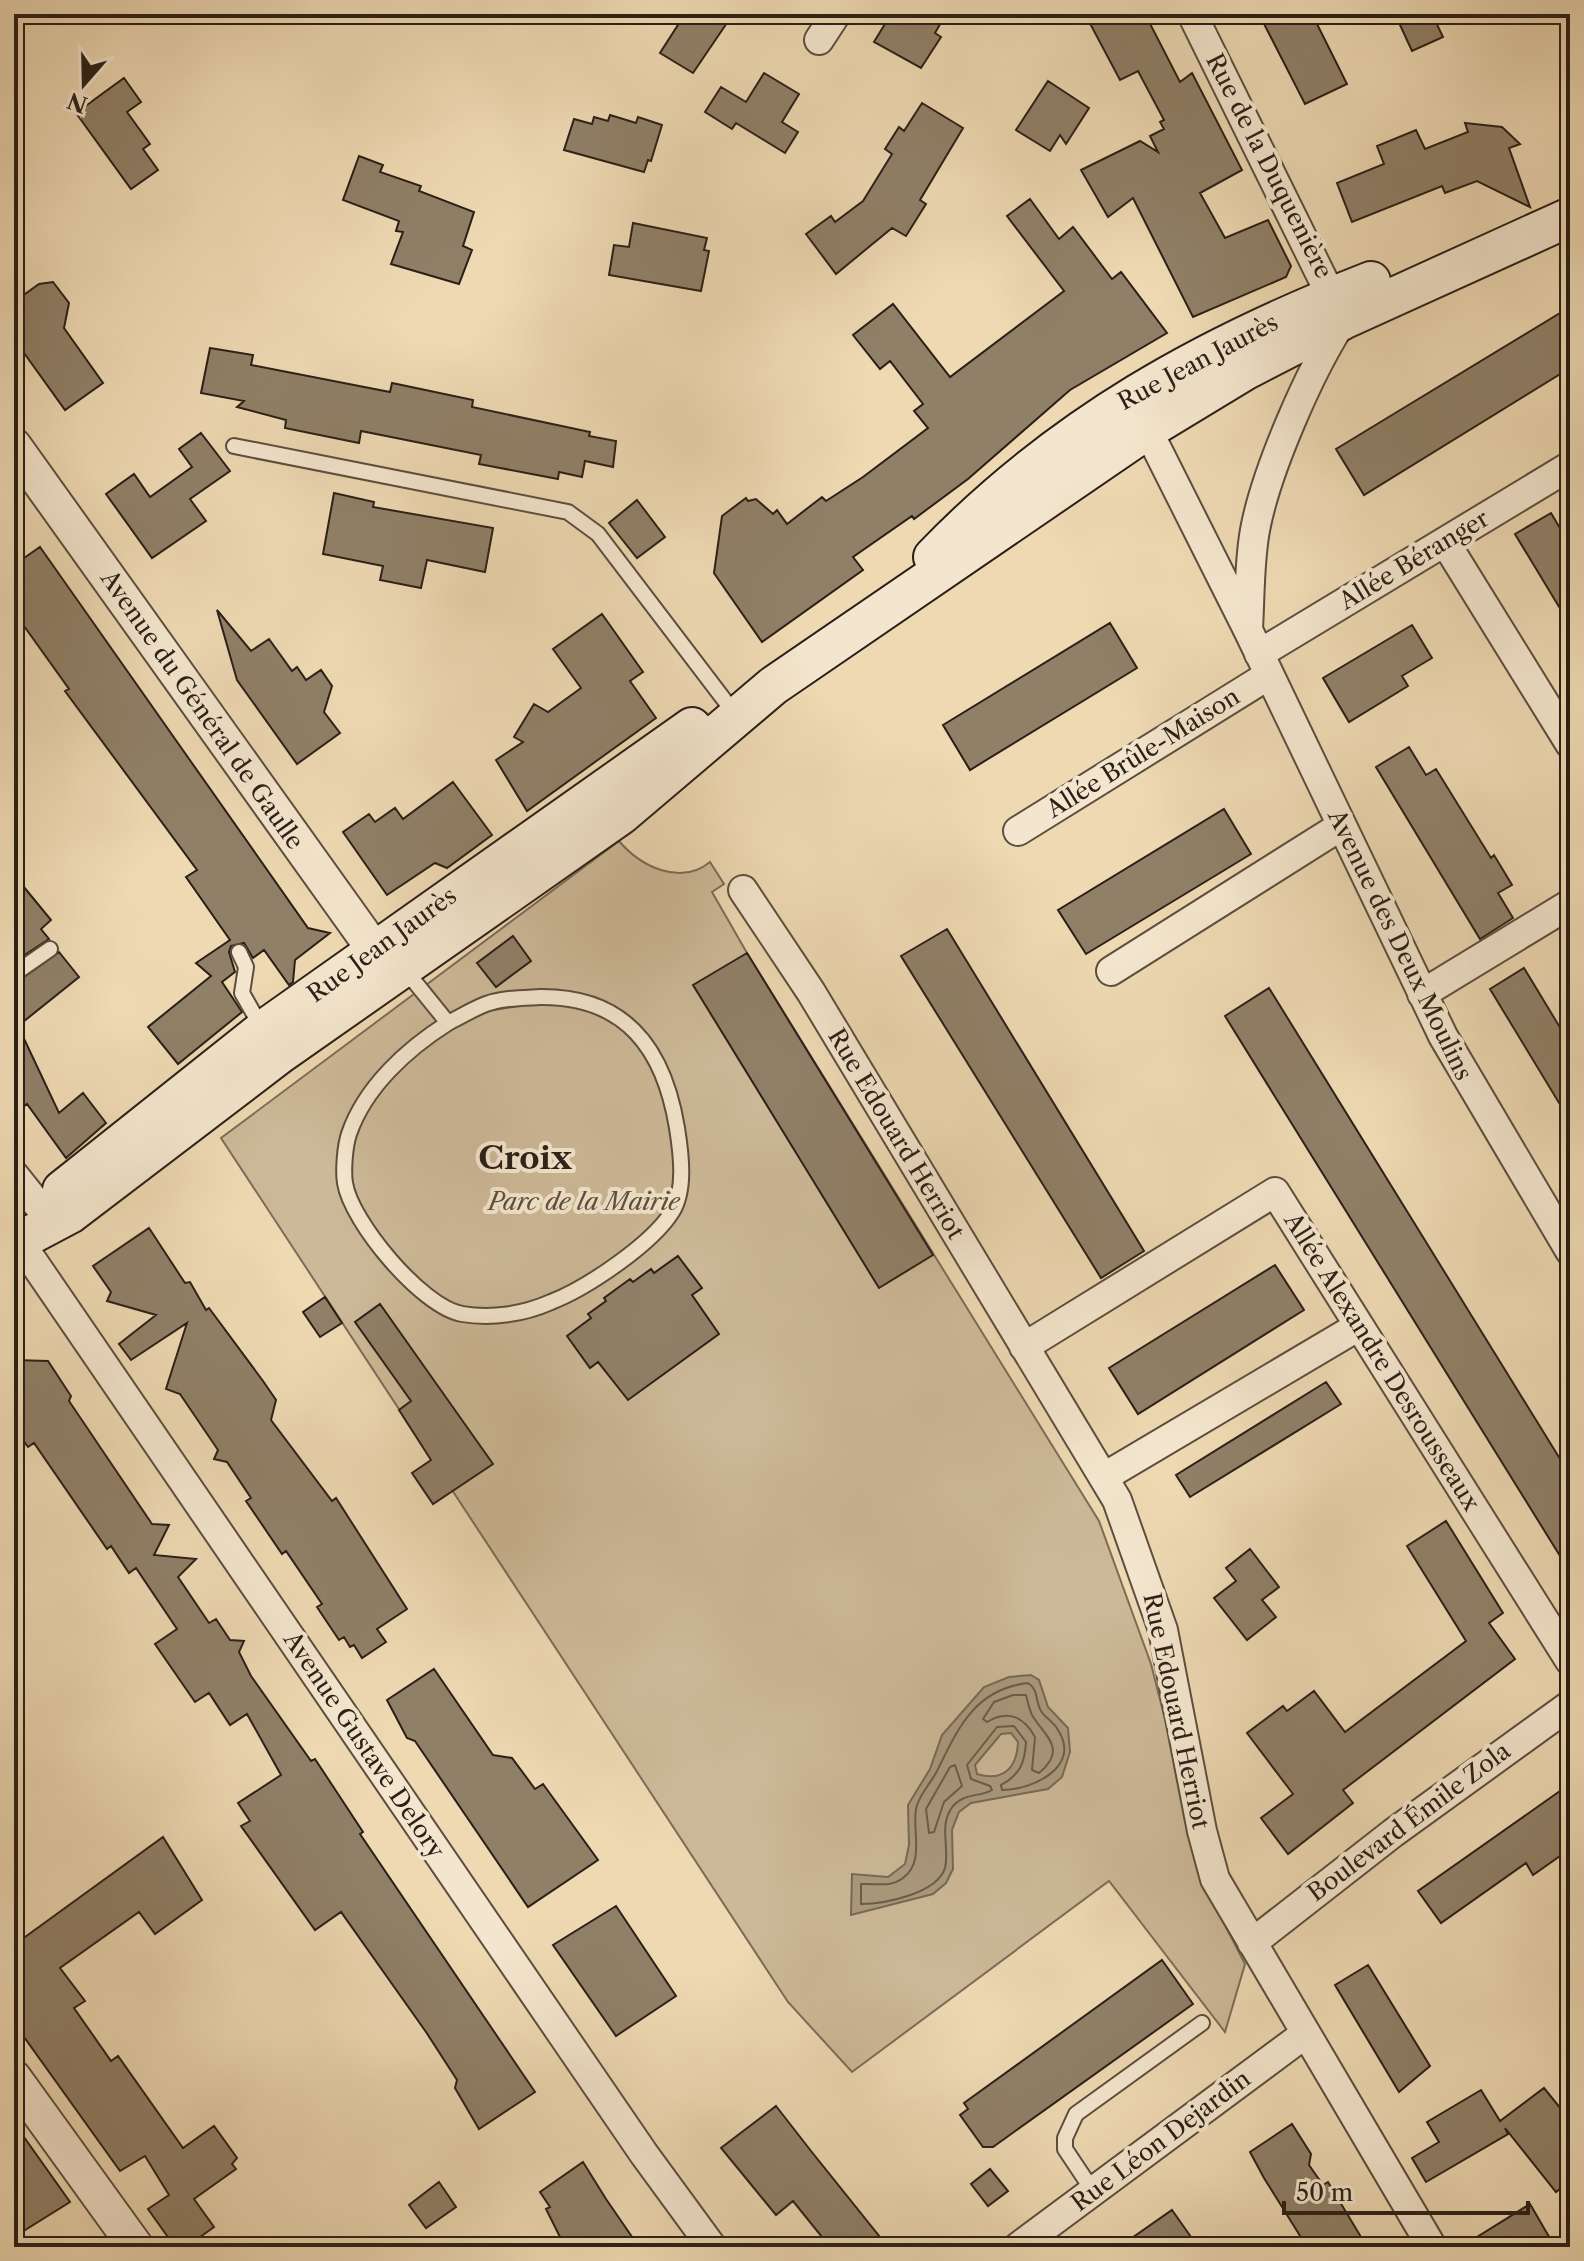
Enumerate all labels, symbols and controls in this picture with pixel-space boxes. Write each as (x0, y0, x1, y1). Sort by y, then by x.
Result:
north arrow (44, 44, 124, 124)
street label: Rue de la Duquenière (1200, 48, 1339, 283)
text: N (64, 86, 91, 118)
street label: Rue Jean Jaurès (1113, 307, 1283, 416)
street label: Allée Béranger (1333, 504, 1494, 616)
street label: Avenue du Général de Gaulle (94, 564, 310, 855)
street label: Allée Brûle-Maison (1040, 681, 1245, 824)
street label: Avenue des Deux Moulins (1322, 804, 1479, 1085)
street label: Rue Jean Jaurès (302, 881, 462, 1008)
street label: Rue Edouard Herriot (822, 1023, 971, 1245)
district label: Croix (478, 1138, 572, 1177)
park label: Parc de la Mairie (486, 1187, 681, 1216)
street label: Allée Alexandre Desrousseaux (1278, 1206, 1486, 1516)
street label: Rue Edouard Herriot (1137, 1590, 1216, 1832)
street label: Avenue Gustave Delory (277, 1625, 451, 1864)
street label: Boulevard Émile Zola (1302, 1736, 1516, 1907)
street label: Rue Léon Dejardin (1065, 2064, 1256, 2217)
scale bar (1284, 2165, 1528, 2215)
text: 50 m (1296, 2178, 1353, 2207)

